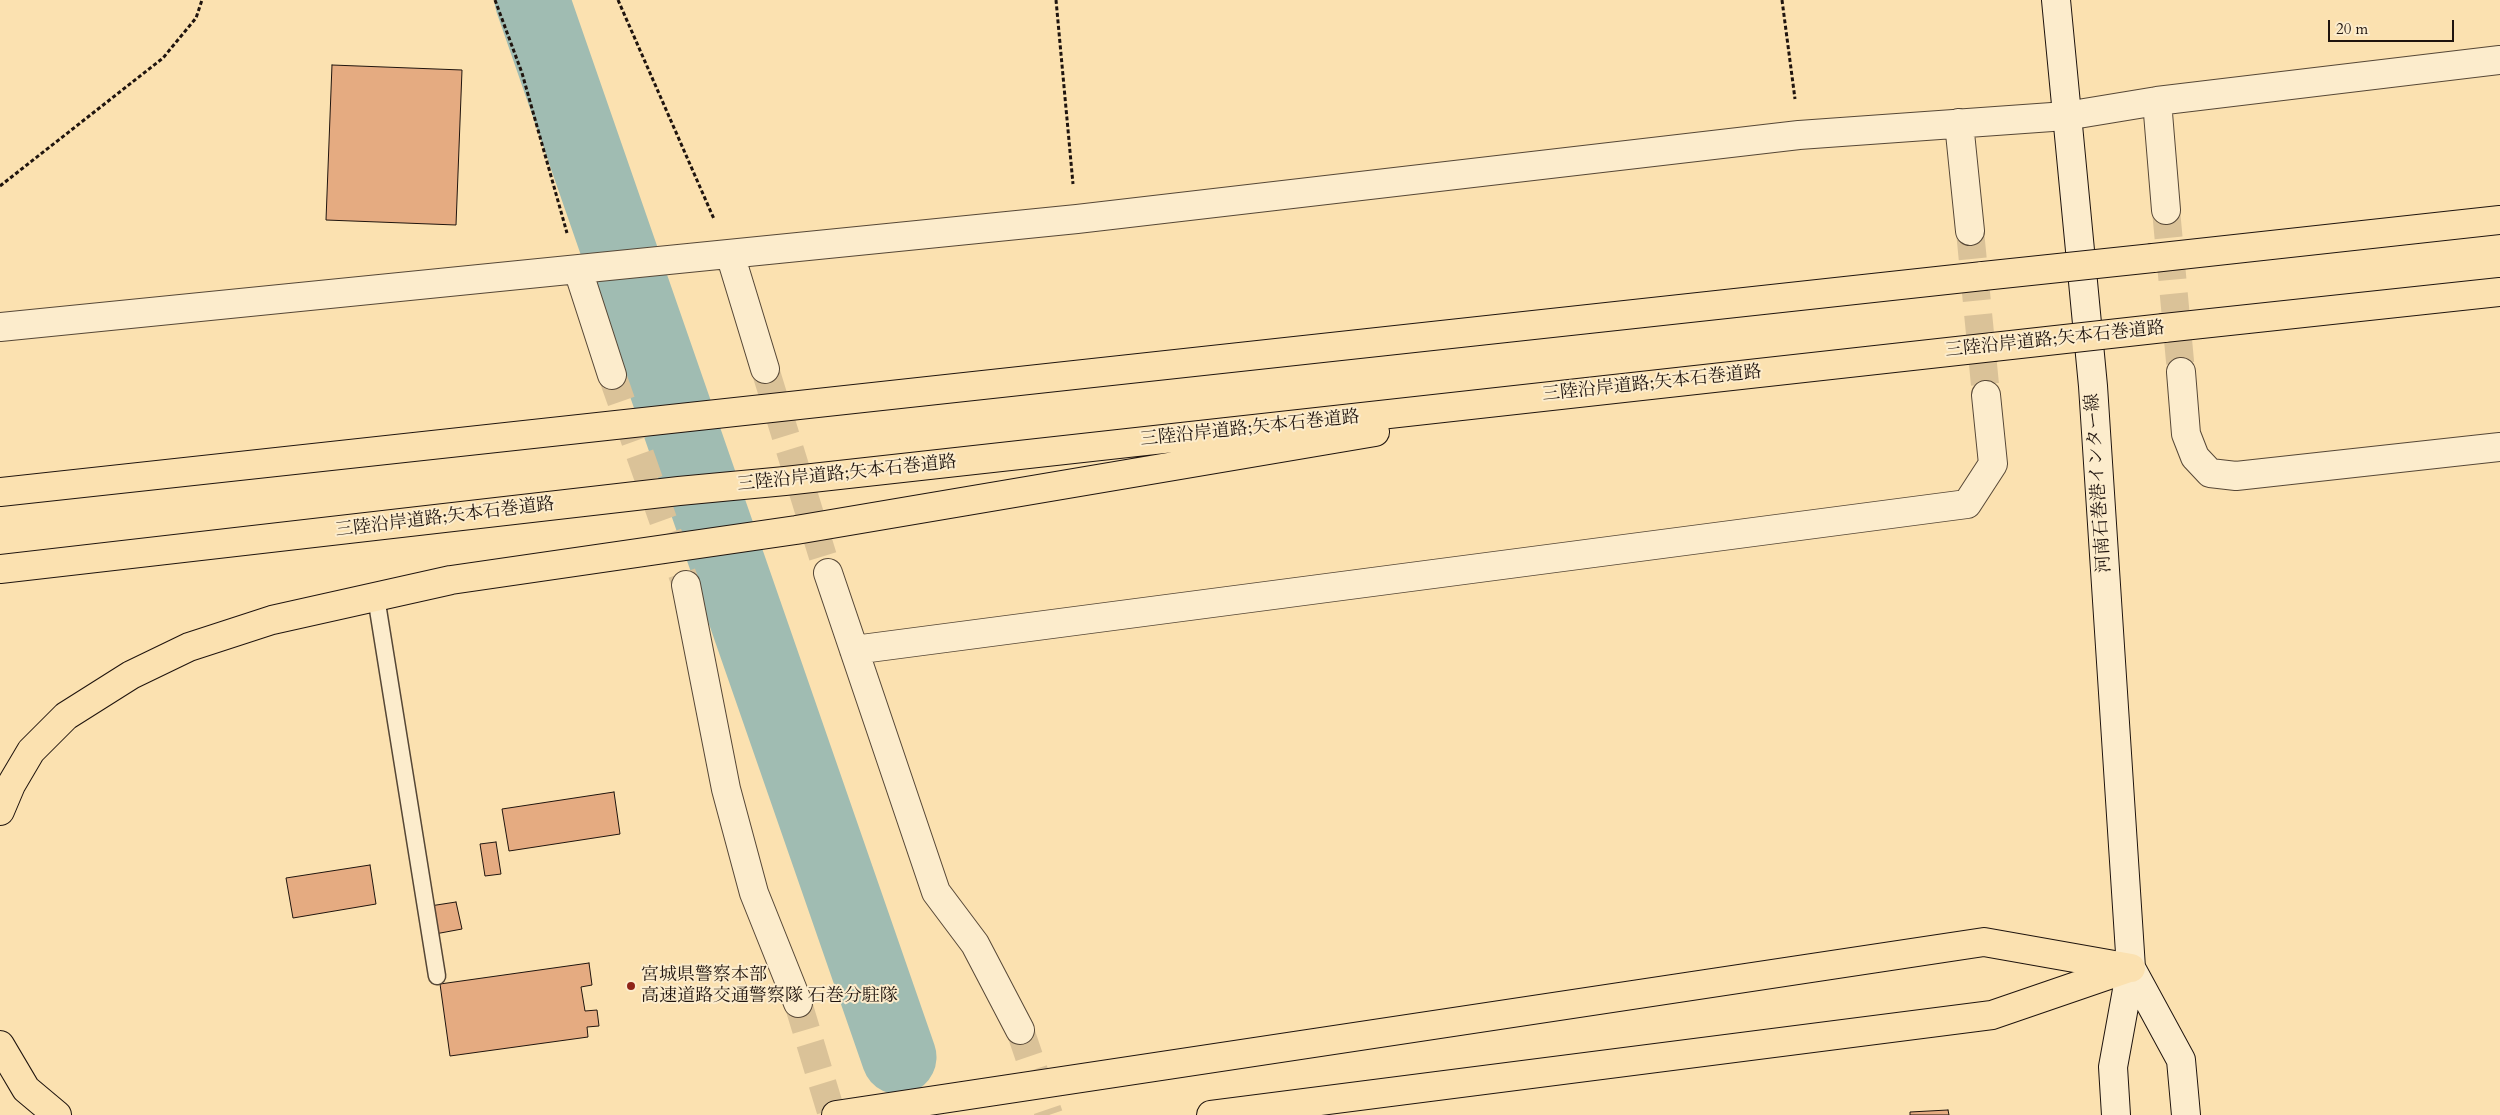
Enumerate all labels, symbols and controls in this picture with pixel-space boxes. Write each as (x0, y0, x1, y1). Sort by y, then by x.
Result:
scale bar (2330, 10, 2456, 42)
text: 20 m (2336, 19, 2368, 39)
street label: 三陸沿岸道路;矢本石巻道路 (1944, 318, 2166, 362)
street label: 三陸沿岸道路;矢本石巻道路 (1541, 362, 1763, 406)
street label: 河南石巻港インター線 (2082, 392, 2116, 574)
street label: 三陸沿岸道路;矢本石巻道路 (1139, 407, 1361, 451)
street label: 三陸沿岸道路;矢本石巻道路 (736, 452, 958, 496)
street label: 三陸沿岸道路;矢本石巻道路 (334, 494, 556, 542)
place label: 宮城県警察本部 高速道路交通警察隊 石巻分駐隊 (641, 965, 898, 1008)
marker: 宮城県警察本部 高速道路交通警察隊 石巻分駐隊 (625, 980, 637, 992)

